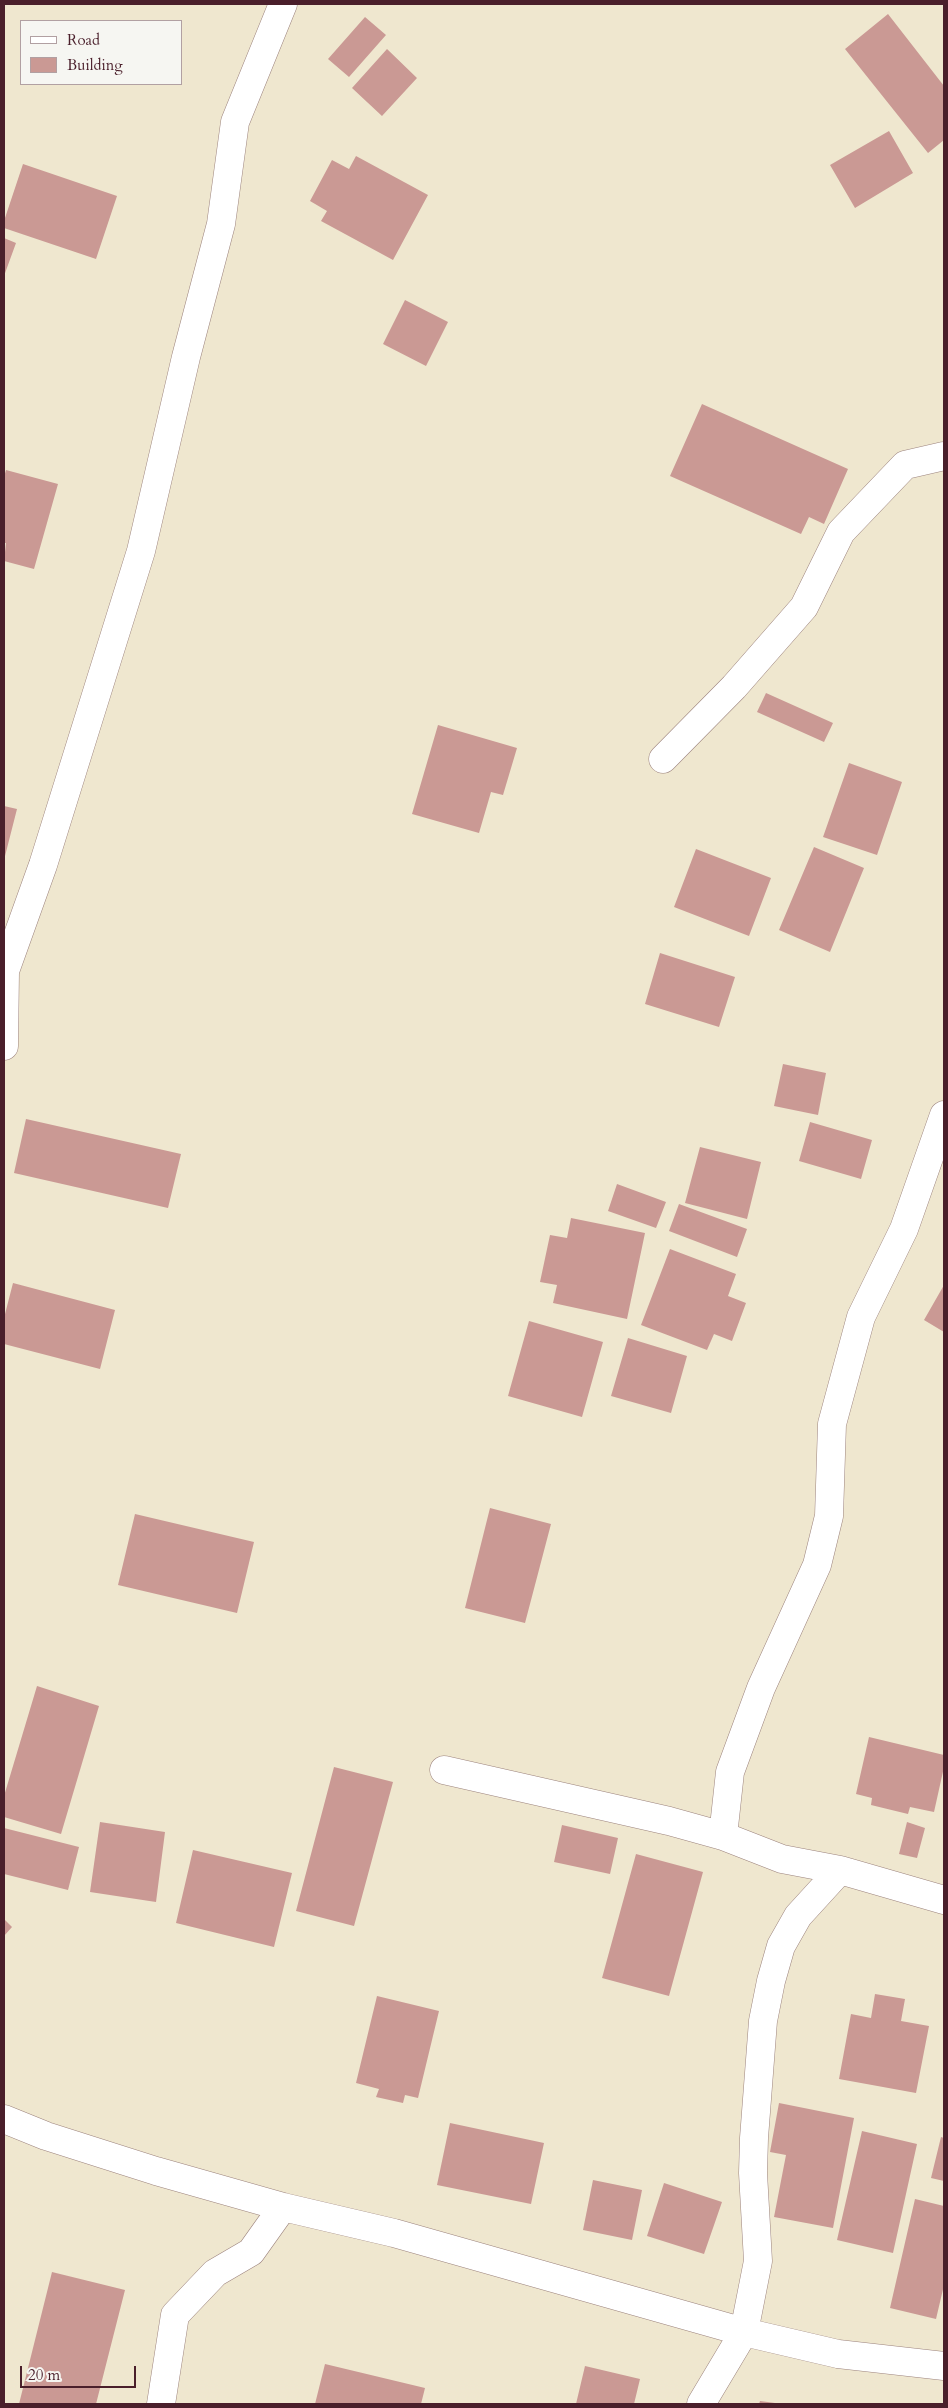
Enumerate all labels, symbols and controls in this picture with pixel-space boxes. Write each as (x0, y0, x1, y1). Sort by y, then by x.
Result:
legend (20, 20, 182, 85)
text: Road (67, 30, 100, 50)
text: Building (67, 55, 123, 75)
scale bar (22, 2356, 139, 2388)
text: 20 m (28, 2365, 60, 2385)

